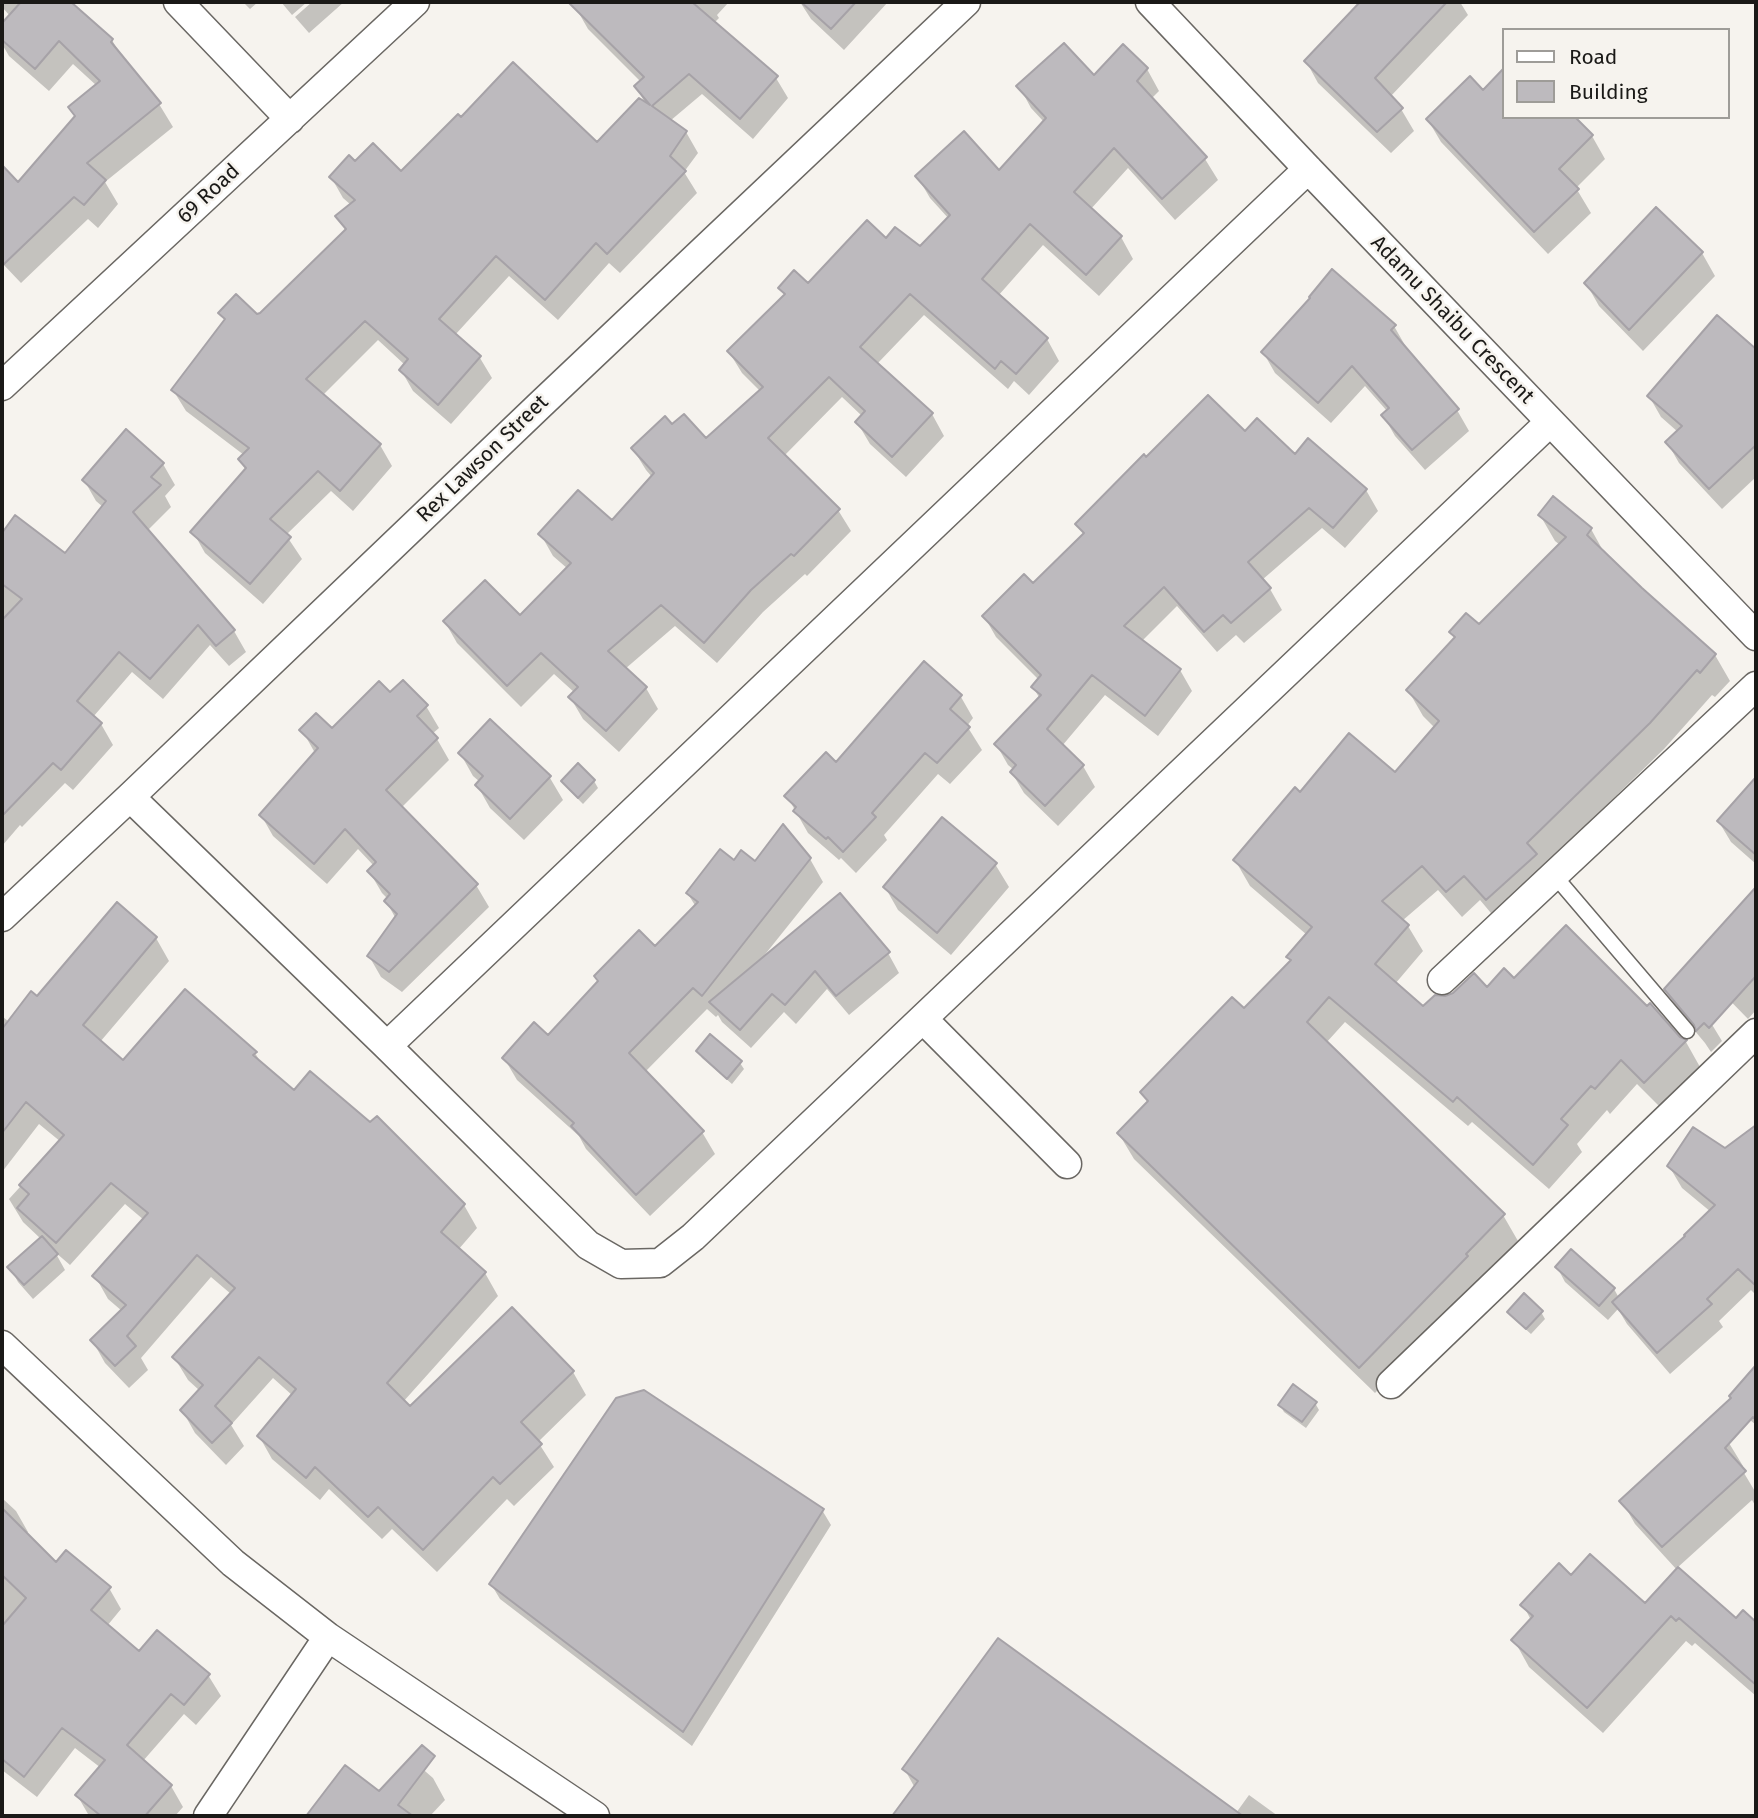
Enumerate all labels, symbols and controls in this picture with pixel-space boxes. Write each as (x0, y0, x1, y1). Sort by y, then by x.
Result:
legend (1502, 28, 1730, 119)
text: Road (1569, 44, 1617, 70)
text: Building (1569, 79, 1648, 105)
street label: 69 Road (173, 159, 245, 229)
street label: Adamu Shaibu Crescent (1365, 231, 1539, 409)
street label: Rex Lawson Street (412, 390, 554, 528)

